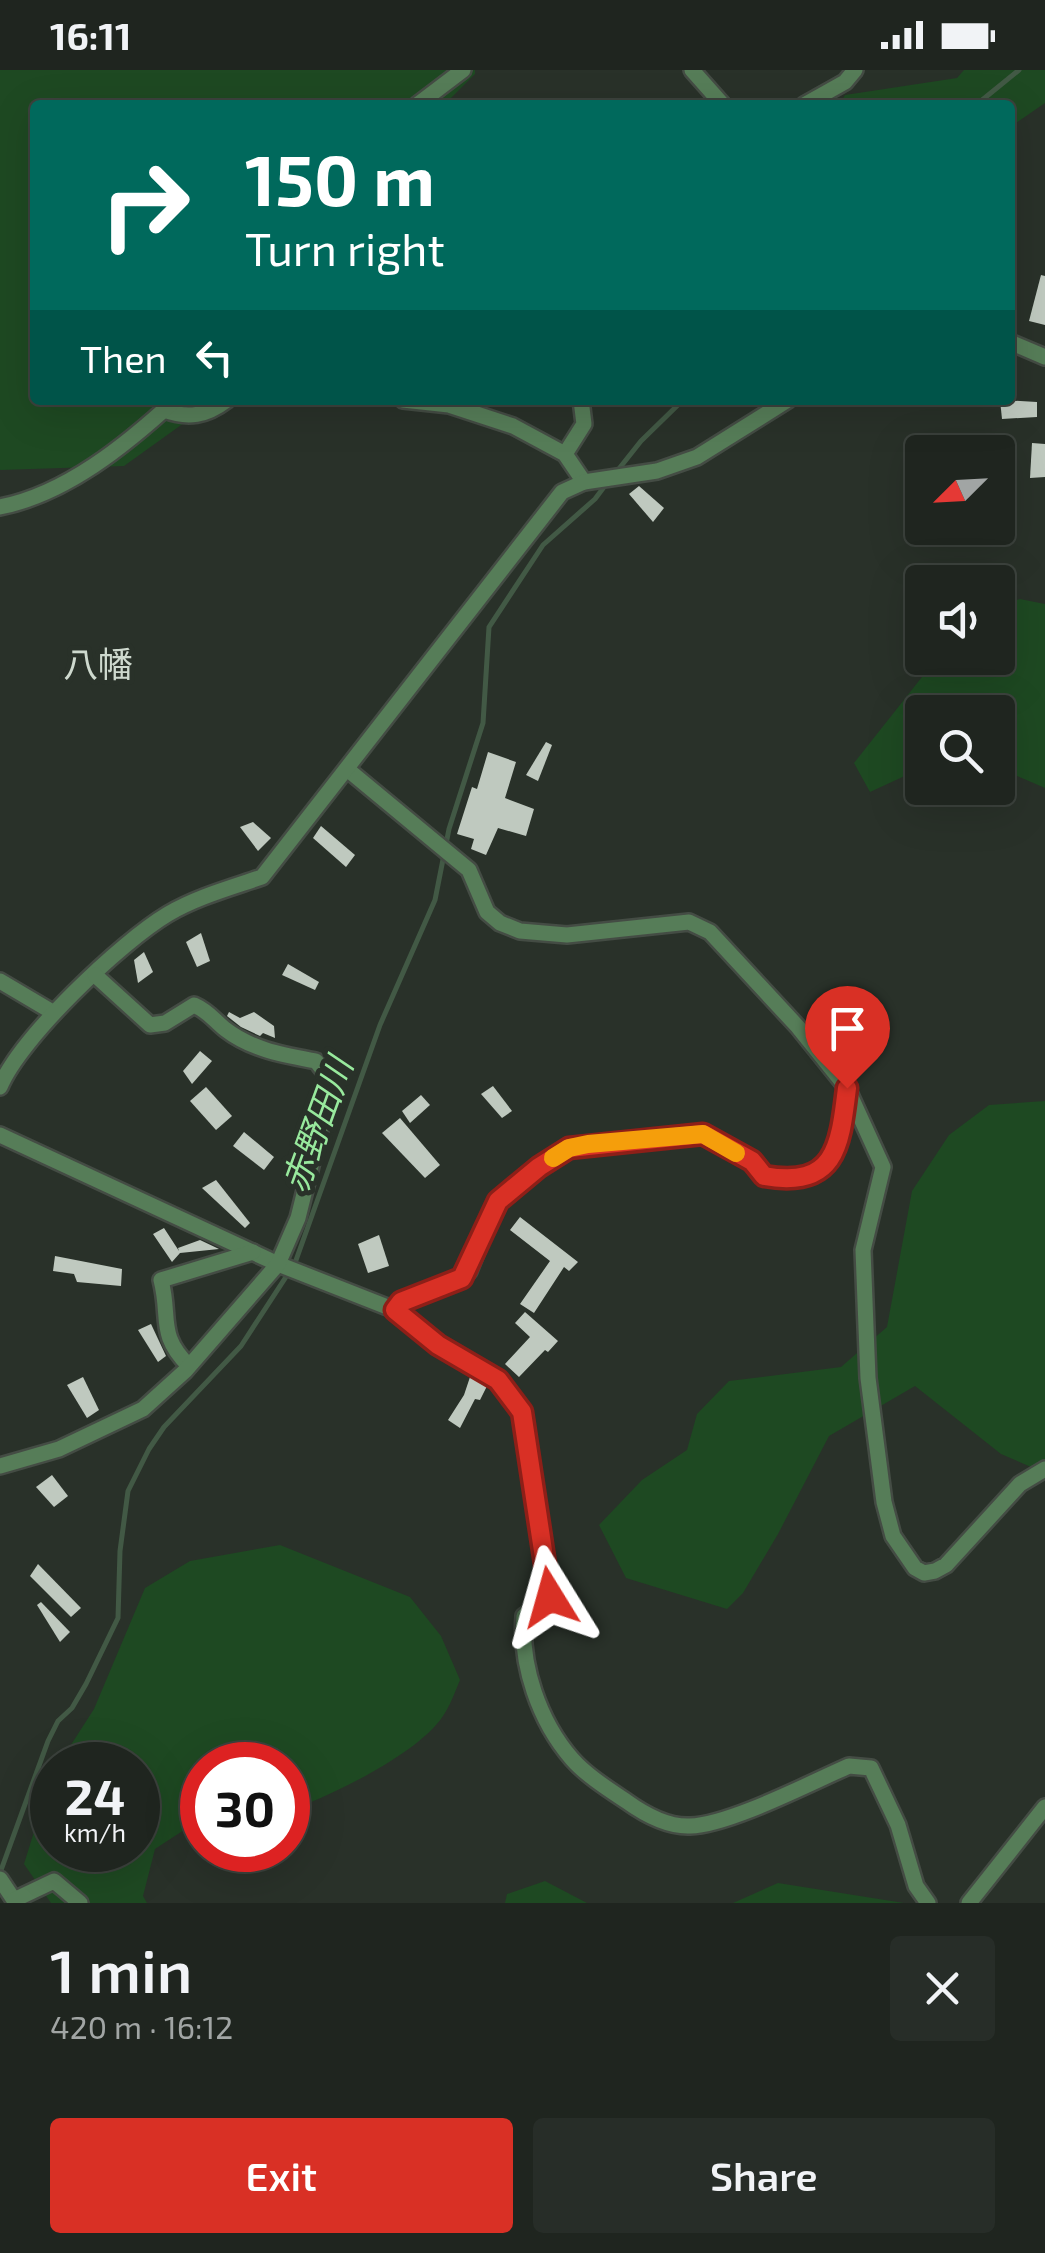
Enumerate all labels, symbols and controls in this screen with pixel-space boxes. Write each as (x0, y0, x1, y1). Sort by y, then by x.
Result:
text: 16:11 (50, 12, 131, 58)
text: 150 m (245, 136, 435, 220)
icon: right (80, 140, 210, 270)
text: Turn right (245, 221, 445, 275)
icon: left (187, 330, 242, 385)
text: Then (80, 335, 167, 381)
north arrow (905, 435, 1015, 545)
map controls (905, 435, 1015, 805)
button: sound (905, 565, 1015, 675)
district label: 八幡 (63, 642, 133, 684)
button: search (905, 695, 1015, 805)
pin (805, 986, 890, 1089)
icon: arrive (820, 1001, 875, 1056)
water label: 赤野田川 (272, 1048, 361, 1197)
position arrow (498, 1545, 602, 1649)
speed limit sign: 30 (180, 1742, 310, 1872)
text: 24 (65, 1765, 125, 1825)
text: km/h (64, 1817, 126, 1847)
text: 1 min (50, 1933, 192, 2005)
button: close (890, 1936, 995, 2041)
text: 420 m · 16:12 (50, 2007, 233, 2045)
button: Exit (50, 2118, 513, 2233)
button: Share (533, 2118, 995, 2233)

